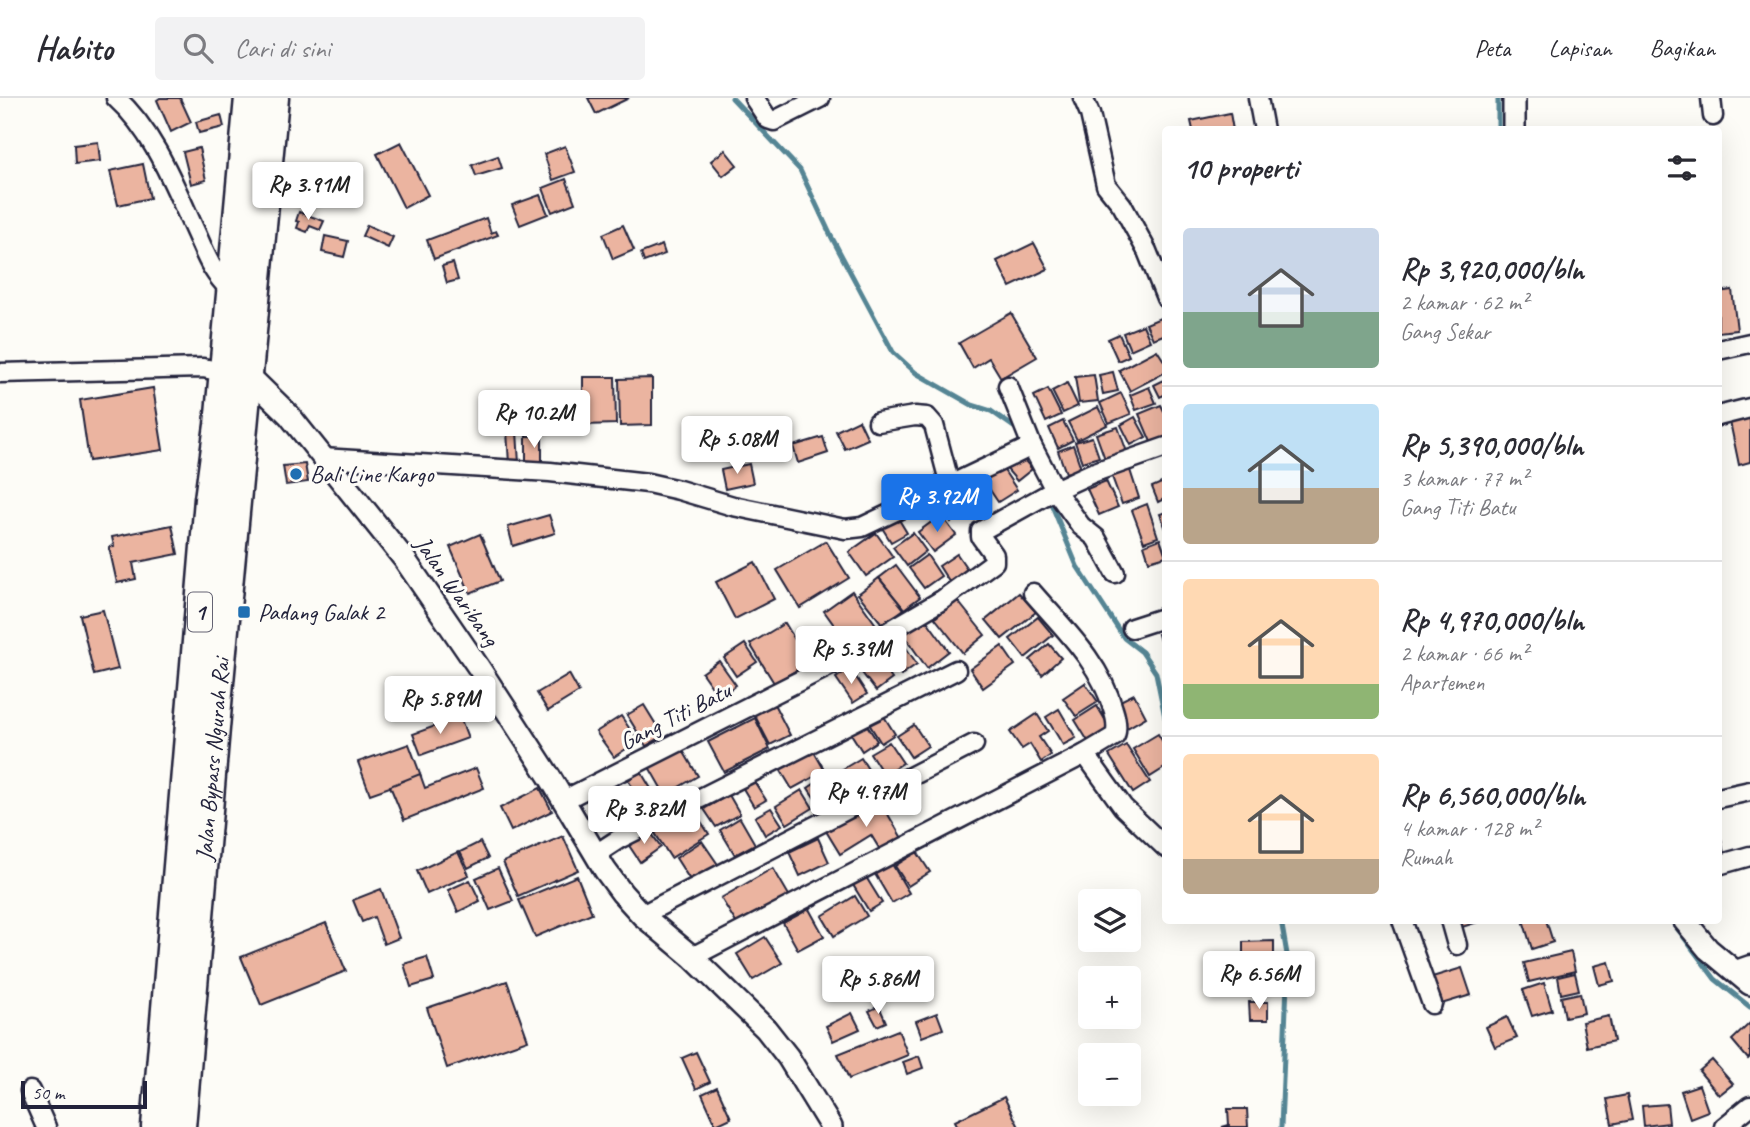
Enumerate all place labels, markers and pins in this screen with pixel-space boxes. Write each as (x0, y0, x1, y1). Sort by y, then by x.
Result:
pin: Rp 3.91M (236, 162, 380, 222)
pin: Rp 10.2M (462, 390, 606, 450)
pin: Rp 5.08M (665, 416, 809, 476)
place label: Bali Line Kargo (310, 459, 435, 489)
marker: Bali Line Kargo (288, 466, 304, 482)
pin: Rp 3.92M (865, 474, 1009, 534)
place label: Padang Galak 2 (258, 597, 386, 627)
marker: Padang Galak 2 (236, 604, 252, 620)
pin: Rp 5.39M (779, 626, 923, 686)
pin: Rp 5.89M (368, 676, 512, 736)
pin: Rp 4.97M (794, 770, 938, 829)
pin: Rp 3.82M (572, 786, 716, 846)
pin: Rp 6.56M (1187, 951, 1331, 1011)
pin: Rp 5.86M (806, 956, 950, 1016)

